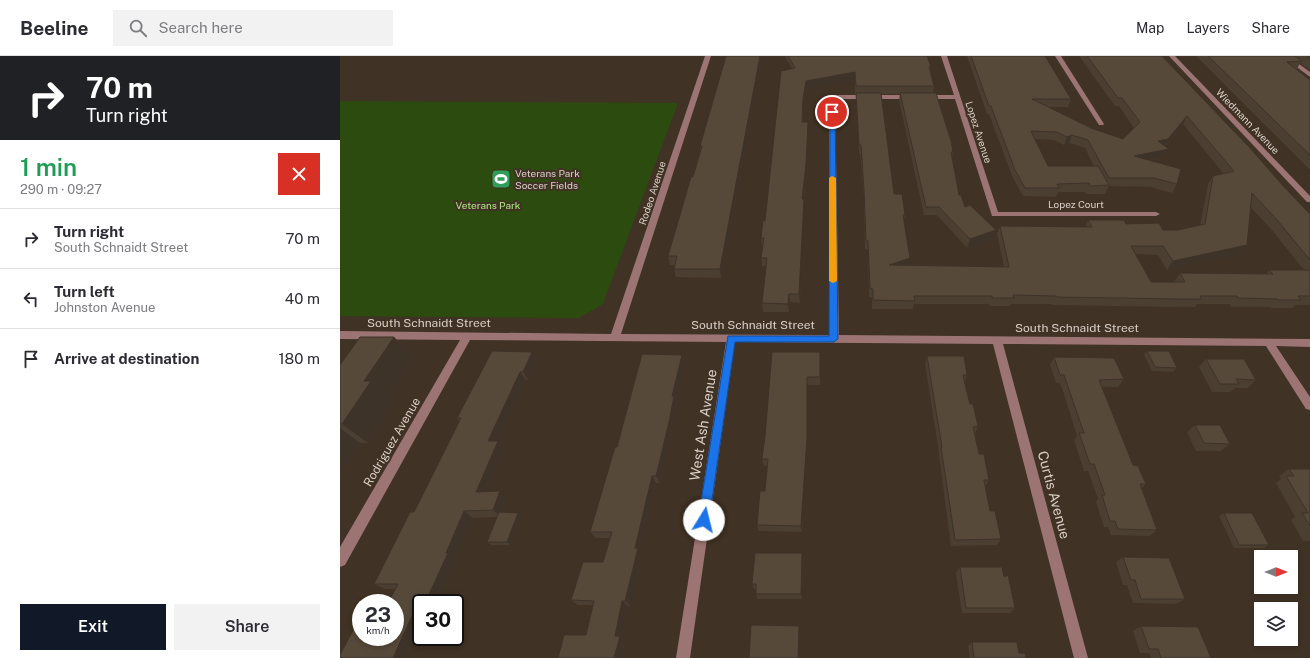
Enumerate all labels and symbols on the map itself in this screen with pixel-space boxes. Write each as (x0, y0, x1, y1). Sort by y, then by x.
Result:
street label: Wiedmann Avenue (1214, 86, 1282, 156)
pin (815, 95, 849, 129)
street label: Lopez Avenue (963, 100, 995, 165)
street label: Rodeo Avenue (636, 159, 668, 226)
place label: Veterans Park Soccer Fields (515, 167, 580, 191)
sports icon: Veterans Park Soccer Fields (490, 168, 512, 190)
street label: Lopez Court (1048, 198, 1104, 210)
park label: Veterans Park (456, 199, 521, 211)
street label: South Schnaidt Street (367, 316, 491, 330)
street label: South Schnaidt Street (691, 318, 815, 332)
street label: South Schnaidt Street (1015, 321, 1139, 335)
street label: West Ash Avenue (686, 368, 720, 482)
street label: Rodriguez Avenue (361, 395, 423, 489)
street label: Curtis Avenue (1035, 449, 1073, 541)
position arrow (683, 499, 725, 541)
north arrow (1254, 550, 1298, 594)
speed limit sign: 30 (412, 594, 464, 646)

